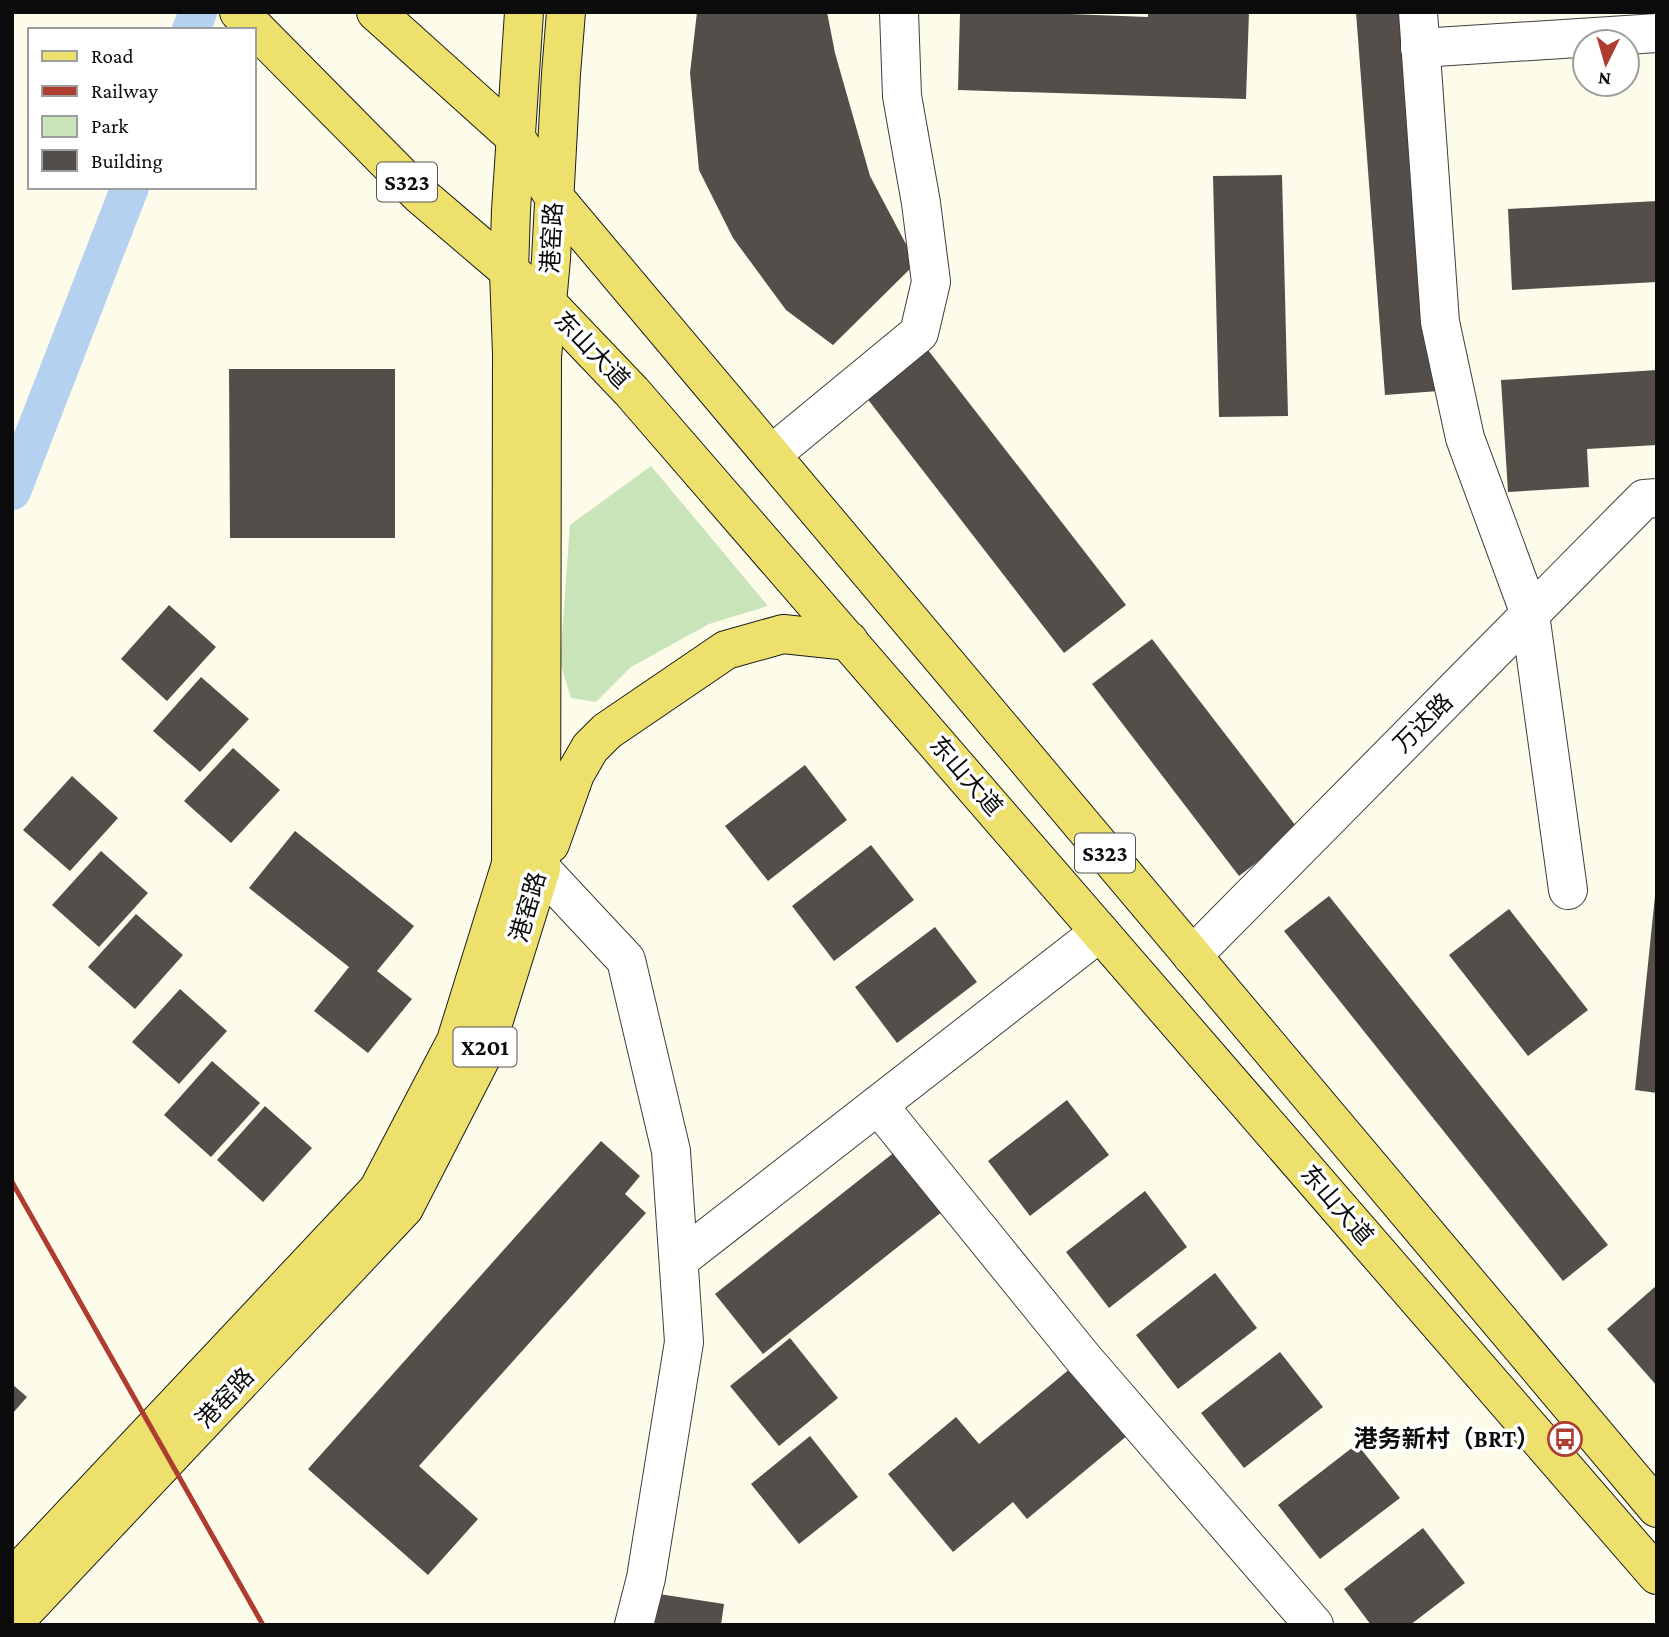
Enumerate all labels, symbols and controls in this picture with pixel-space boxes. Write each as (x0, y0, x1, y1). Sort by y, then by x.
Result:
legend (28, 28, 256, 189)
north arrow (1571, 28, 1641, 98)
text: Road (91, 44, 134, 68)
text: N (1597, 68, 1612, 90)
text: Railway (91, 79, 158, 103)
text: Park (91, 114, 128, 138)
text: Building (91, 149, 163, 173)
road number: S323 (377, 162, 437, 202)
street label: 港窑路 (536, 201, 567, 275)
street label: 东山大道 (549, 306, 635, 394)
street label: 万达路 (1388, 688, 1458, 758)
street label: 东山大道 (925, 731, 1008, 821)
road number: S323 (1075, 834, 1135, 873)
street label: 港窑路 (505, 869, 550, 945)
road number: X201 (454, 1028, 516, 1066)
street label: 东山大道 (1296, 1160, 1379, 1250)
street label: 港窑路 (190, 1362, 259, 1433)
bus stop icon: 港务新村（BRT） (1546, 1420, 1584, 1458)
place label: 港务新村（BRT） (1354, 1425, 1540, 1452)

